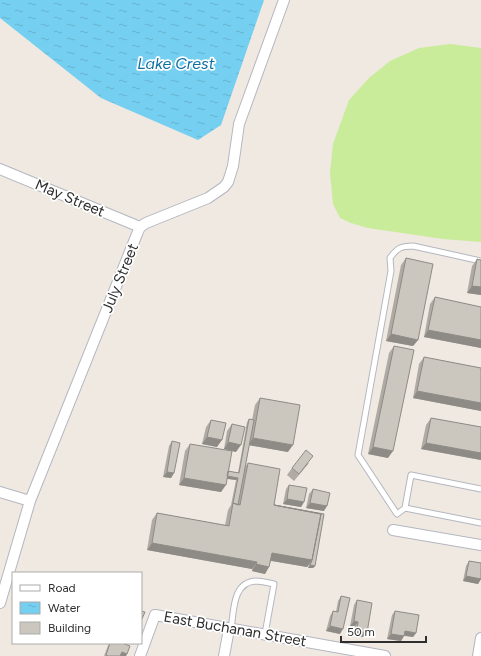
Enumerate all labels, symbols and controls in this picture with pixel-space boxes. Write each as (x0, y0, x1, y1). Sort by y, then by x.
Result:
water label: Lake Crest (137, 54, 216, 73)
street label: May Street (33, 175, 108, 221)
street label: July Street (98, 240, 142, 315)
legend (12, 572, 142, 644)
text: Road (48, 581, 76, 595)
text: Water (48, 601, 80, 615)
street label: East Buchanan Street (162, 608, 308, 650)
scale bar (341, 618, 426, 644)
text: Building (48, 621, 91, 635)
text: 50 m (347, 625, 375, 639)

